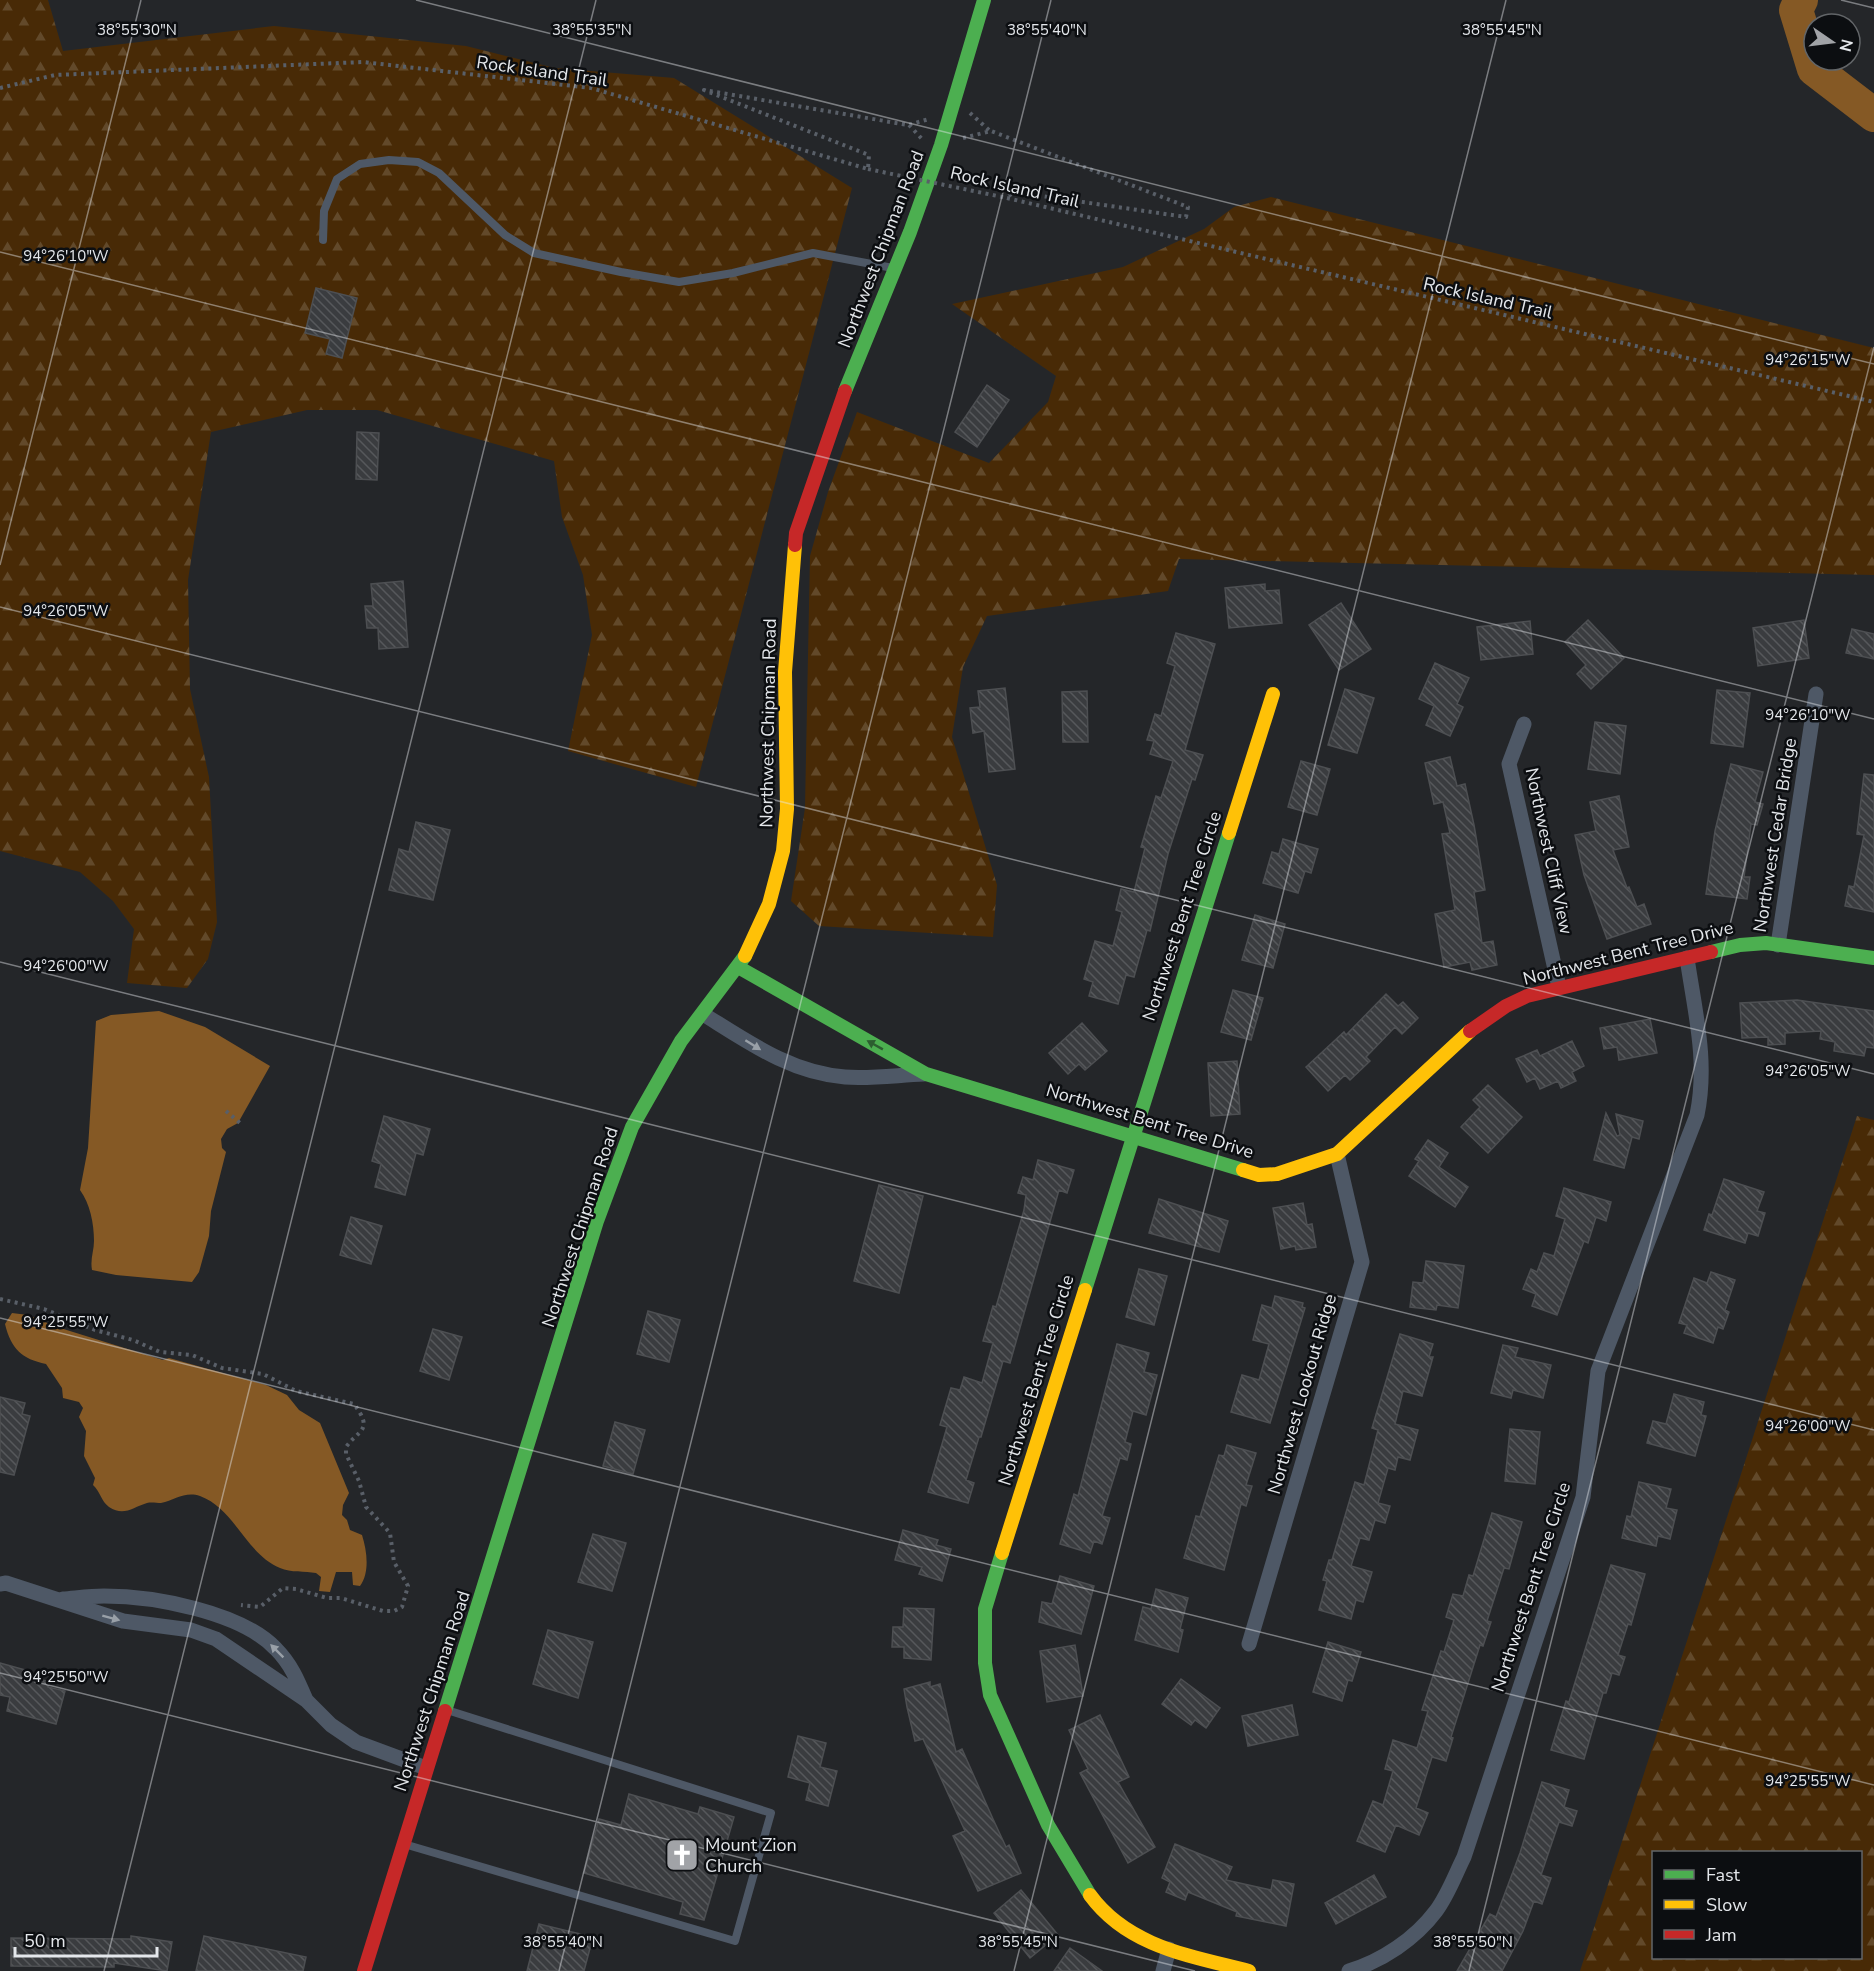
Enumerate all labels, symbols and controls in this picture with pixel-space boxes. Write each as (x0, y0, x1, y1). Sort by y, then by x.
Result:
north arrow (1802, 12, 1862, 72)
text: 38°55'30"N (97, 20, 177, 40)
text: 38°55'35"N (552, 20, 632, 40)
text: 38°55'40"N (1007, 20, 1087, 40)
text: 38°55'45"N (1462, 20, 1542, 40)
text: N (1833, 37, 1858, 54)
street label: Rock Island Trail (475, 50, 610, 92)
street label: Northwest Chipman Road (832, 147, 930, 351)
street label: Rock Island Trail (948, 160, 1083, 214)
text: 94°26'10"W (23, 246, 109, 266)
street label: Rock Island Trail (1421, 271, 1556, 325)
text: 94°26'15"W (1765, 350, 1851, 370)
text: 94°26'05"W (23, 601, 109, 621)
street label: Northwest Chipman Road (754, 618, 782, 828)
text: 94°26'10"W (1765, 705, 1851, 725)
street label: Northwest Cedar Bridge (1748, 736, 1802, 934)
street label: Northwest Cliff View (1520, 765, 1578, 937)
street label: Northwest Bent Tree Circle (1137, 808, 1227, 1024)
street label: Northwest Bent Tree Drive (1520, 915, 1736, 991)
text: 94°26'00"W (23, 956, 109, 976)
one-way arrow (745, 1039, 761, 1050)
one-way arrow (867, 1040, 884, 1050)
text: 94°26'05"W (1765, 1061, 1851, 1081)
street label: Northwest Bent Tree Drive (1043, 1078, 1257, 1164)
street label: Northwest Chipman Road (536, 1124, 624, 1330)
street label: Northwest Bent Tree Circle (993, 1272, 1079, 1488)
street label: Northwest Lookout Ridge (1262, 1291, 1342, 1497)
text: 94°25'55"W (23, 1312, 109, 1332)
text: 94°26'00"W (1765, 1416, 1851, 1436)
street label: Northwest Bent Tree Circle (1486, 1479, 1576, 1695)
street label: Northwest Chipman Road (388, 1588, 476, 1794)
one-way arrow (103, 1614, 121, 1623)
one-way arrow (270, 1644, 284, 1658)
text: 94°25'50"W (23, 1667, 109, 1687)
text: 94°25'55"W (1765, 1771, 1851, 1791)
place label: Mount Zion Church (705, 1833, 797, 1878)
church icon: Mount Zion Church (664, 1837, 700, 1873)
legend (1652, 1851, 1862, 1959)
text: Fast (1706, 1863, 1741, 1887)
text: Slow (1706, 1893, 1747, 1917)
scale bar (15, 1920, 158, 1958)
text: Jam (1705, 1923, 1737, 1947)
text: 50 m (24, 1929, 66, 1953)
text: 38°55'40"N (523, 1932, 603, 1952)
text: 38°55'45"N (978, 1932, 1058, 1952)
text: 38°55'50"N (1433, 1932, 1513, 1952)

